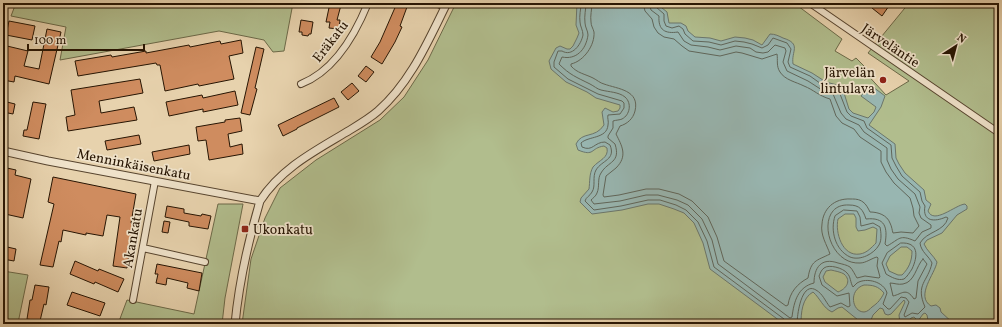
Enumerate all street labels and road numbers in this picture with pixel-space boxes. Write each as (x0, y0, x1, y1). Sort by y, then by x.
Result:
street label: Eräkatu (309, 17, 354, 67)
street label: Järveläntie (857, 20, 923, 73)
street label: Menninkäisenkatu (75, 145, 192, 186)
street label: Akankatu (119, 207, 148, 269)

